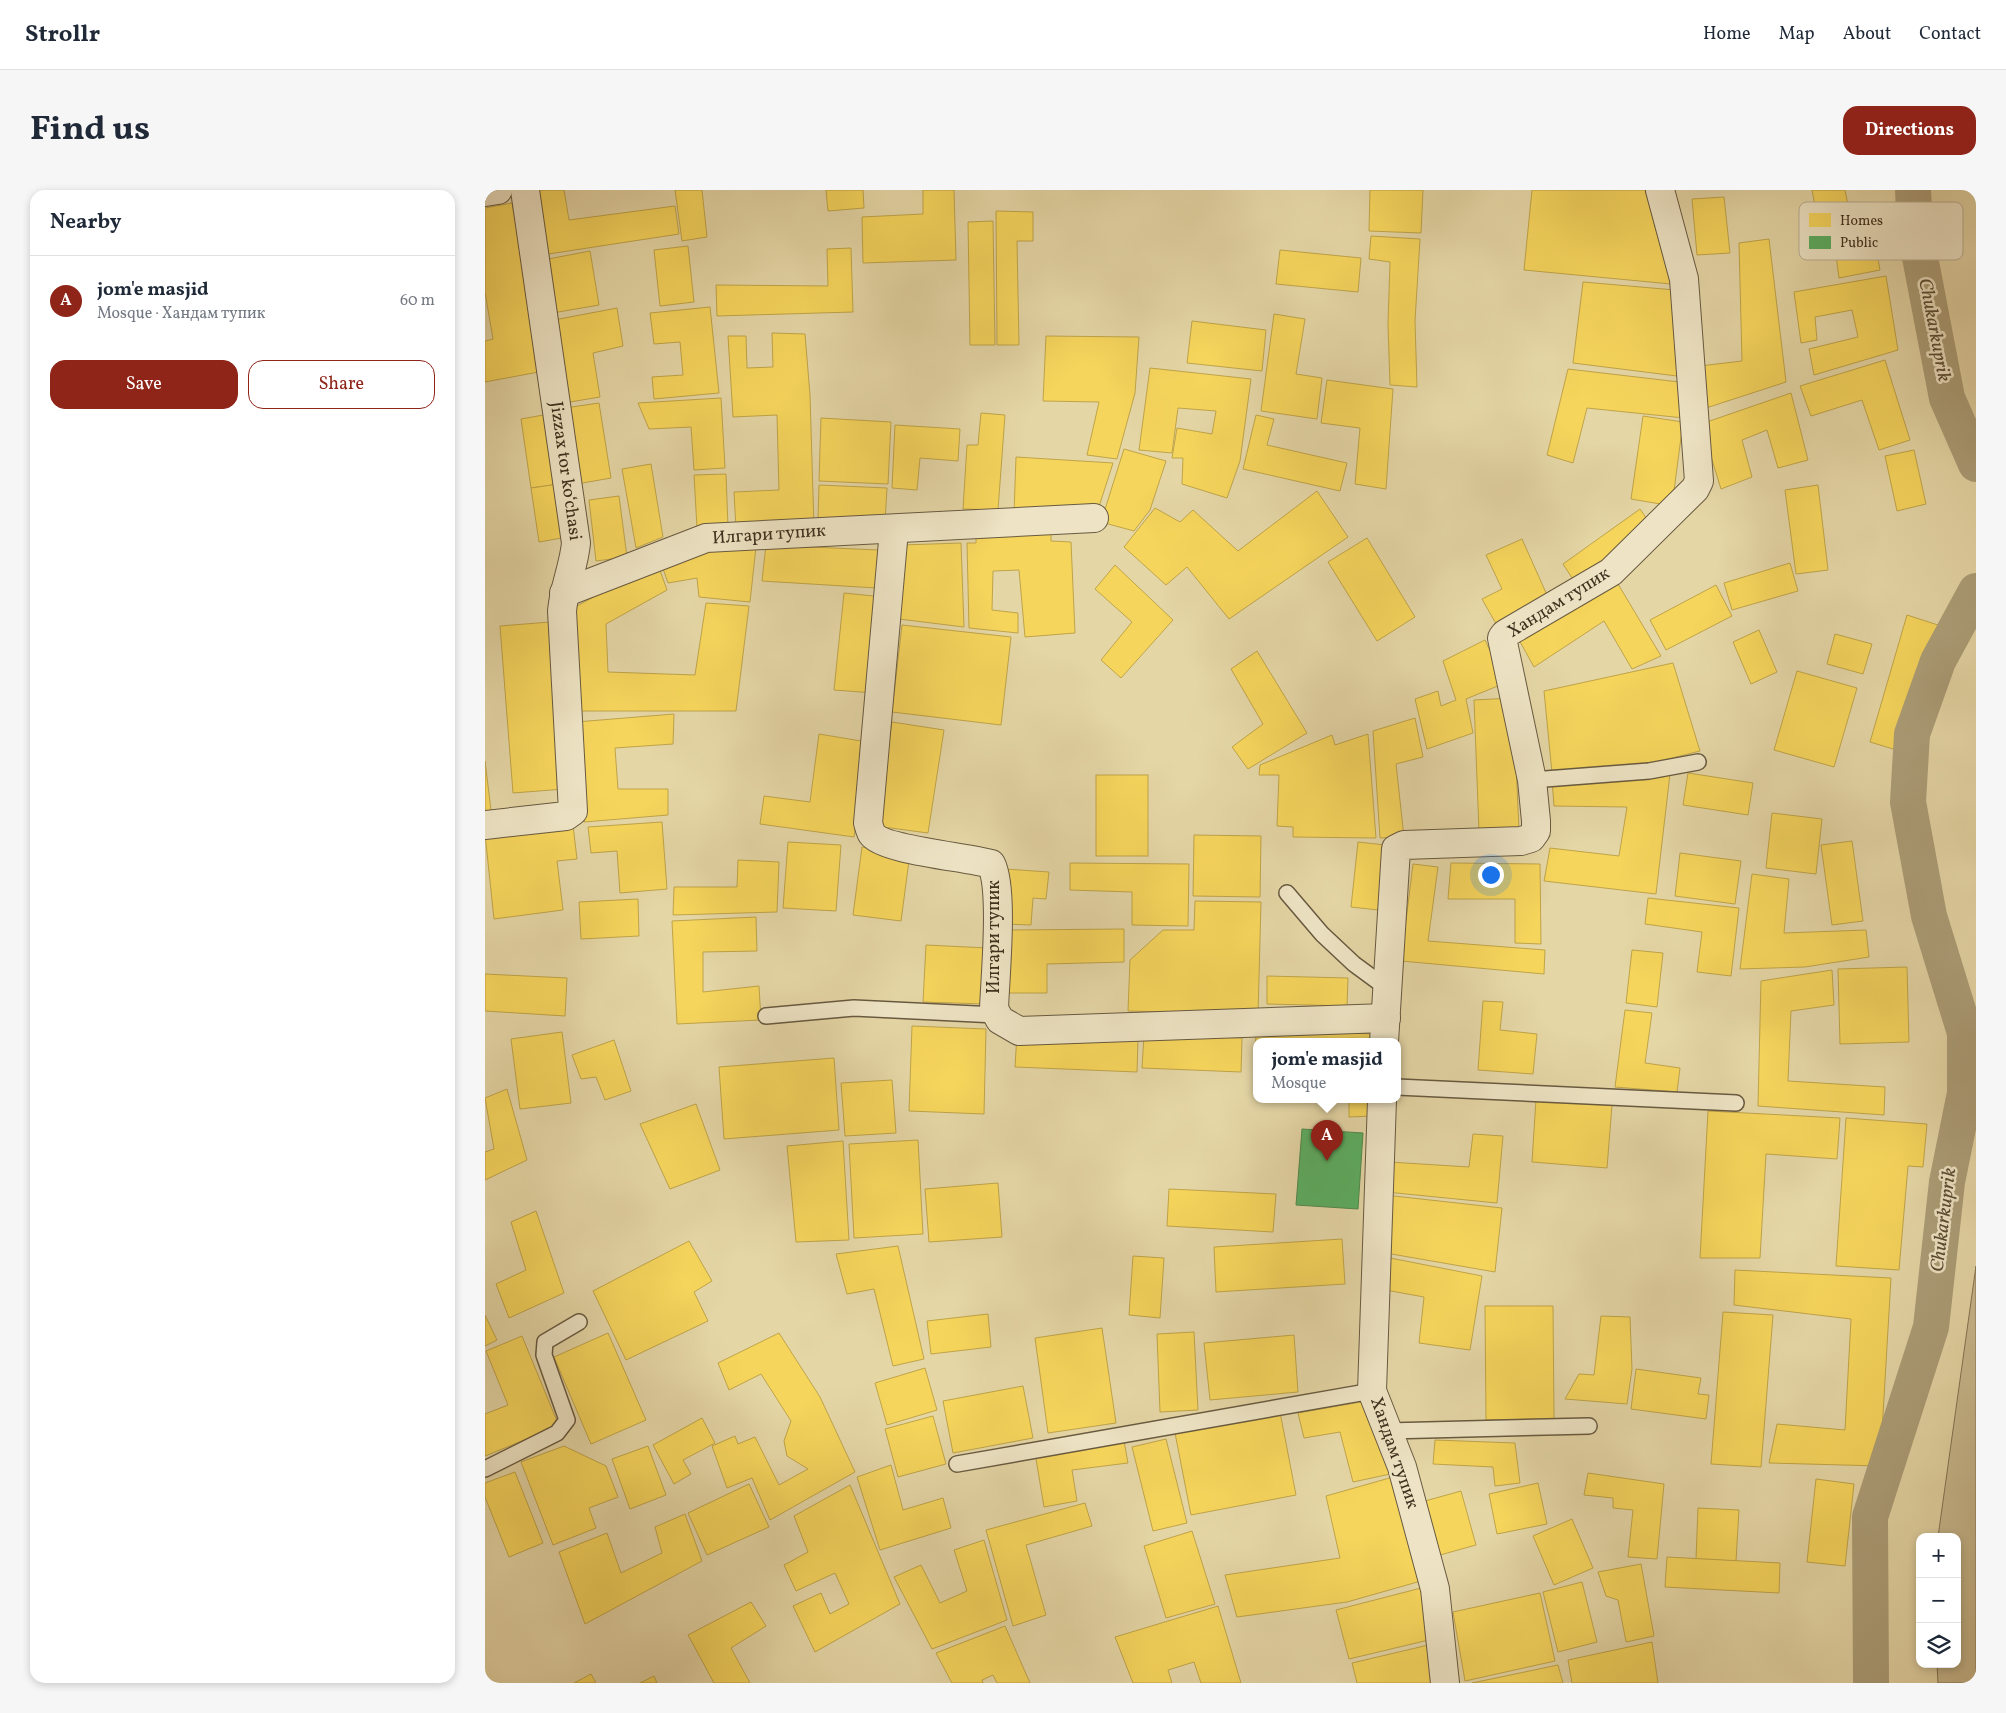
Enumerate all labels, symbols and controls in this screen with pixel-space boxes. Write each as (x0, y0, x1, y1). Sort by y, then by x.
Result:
text: Strollr (25, 18, 100, 52)
text: Home (1703, 22, 1751, 47)
text: Map (1779, 22, 1815, 47)
text: About (1843, 22, 1891, 47)
text: Contact (1919, 22, 1981, 47)
text: Find us (30, 106, 150, 154)
button: Directions (1843, 106, 1976, 155)
legend (1799, 202, 1963, 260)
text: Nearby (50, 208, 121, 237)
text: Homes (1840, 212, 1883, 231)
text: Public (1840, 234, 1878, 253)
water label: Chukarkuprik (1911, 276, 1957, 384)
text: jom'e masjid (97, 277, 209, 303)
text: A (60, 290, 72, 312)
text: 60 m (400, 290, 435, 312)
text: Mosque · Хандам тупик (97, 303, 265, 325)
button: Save (50, 360, 238, 409)
button: Share (248, 360, 435, 409)
street label: Jizzax tor koʻchasi (543, 400, 587, 542)
street label: Илгари тупик (711, 519, 827, 551)
street label: Хандам тупик (1503, 561, 1615, 644)
your location (1478, 862, 1504, 888)
street label: Илгари тупик (982, 880, 1007, 994)
popup (1253, 1038, 1401, 1103)
text: jom'e masjid (1271, 1047, 1383, 1073)
text: Mosque (1271, 1073, 1326, 1095)
pin: A (1311, 1120, 1343, 1161)
water label: Chukarkuprik (1925, 1166, 1963, 1274)
street label: Хандам тупик (1363, 1394, 1425, 1512)
map controls (1916, 1533, 1961, 1668)
button: + (1916, 1533, 1961, 1578)
button: − (1916, 1578, 1961, 1623)
button: layers (1916, 1623, 1961, 1668)

